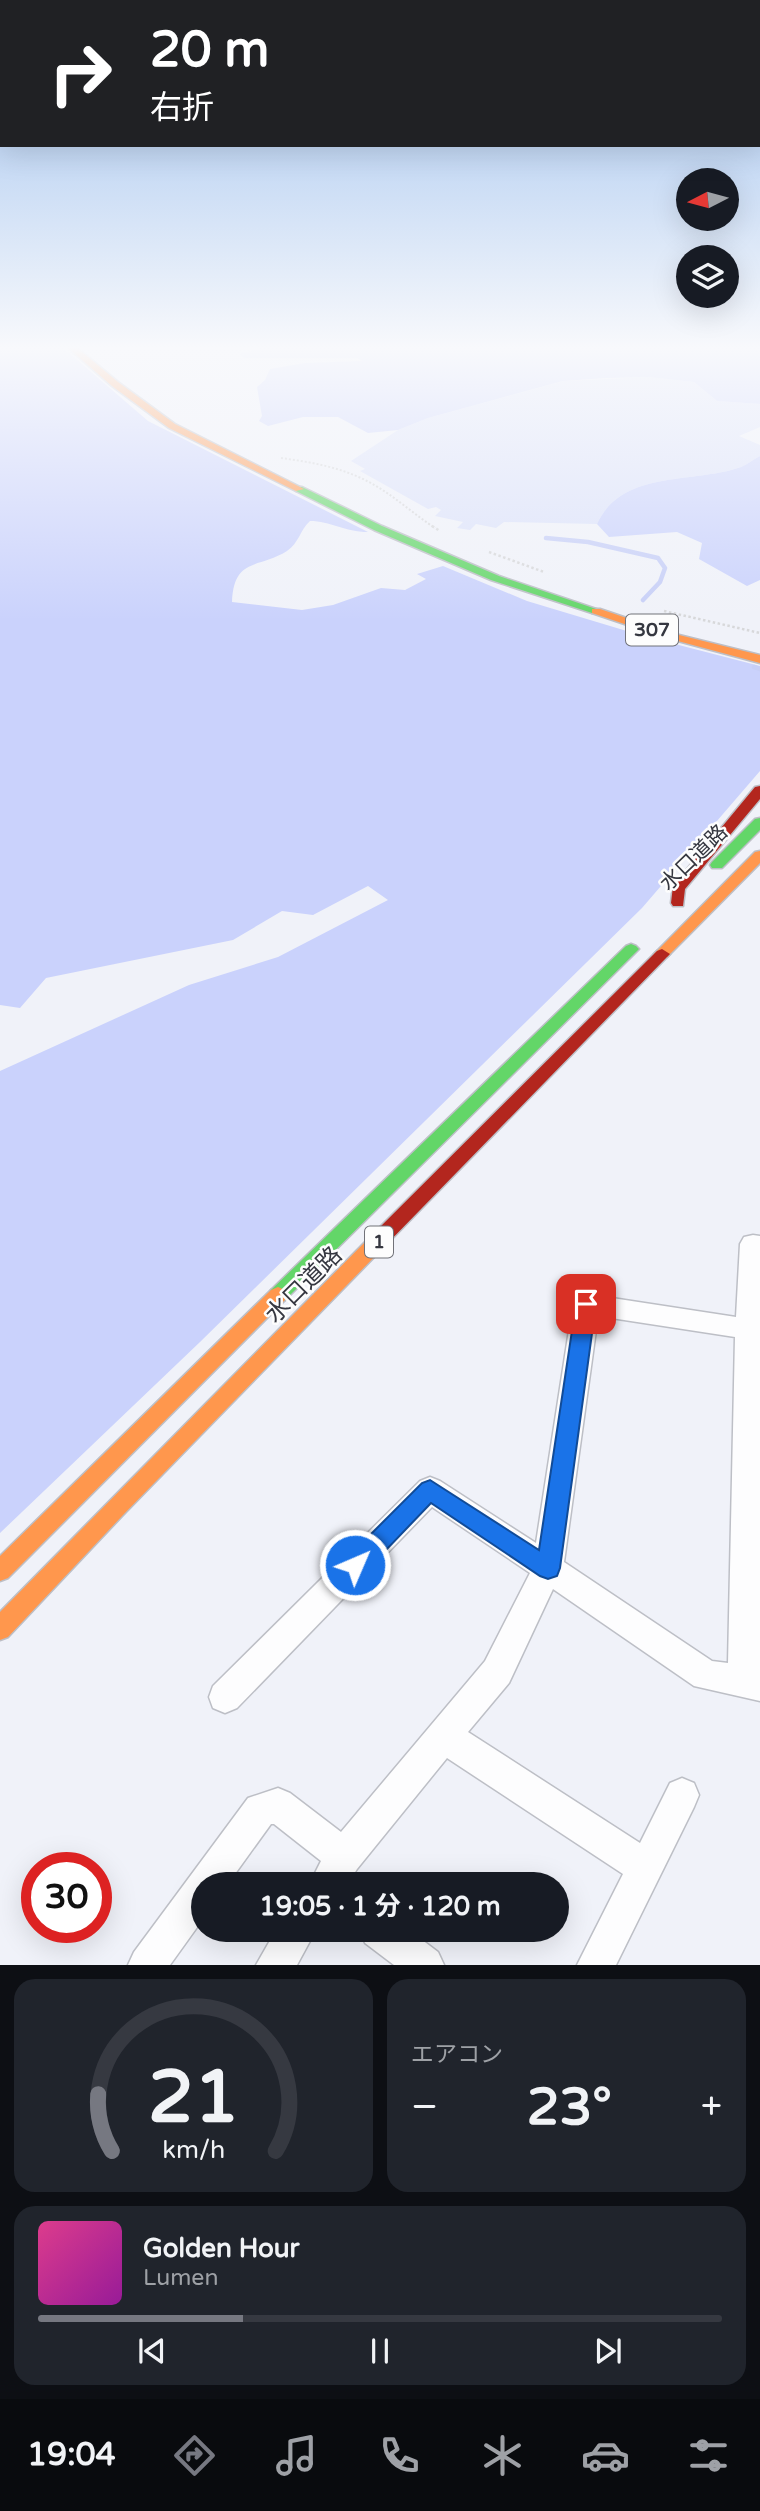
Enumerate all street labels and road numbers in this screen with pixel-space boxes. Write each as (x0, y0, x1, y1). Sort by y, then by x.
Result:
road number: 307 (626, 614, 678, 646)
street label: 水口道路 (655, 820, 733, 896)
road number: 1 (365, 1226, 393, 1258)
street label: 水口道路 (260, 1241, 348, 1329)

